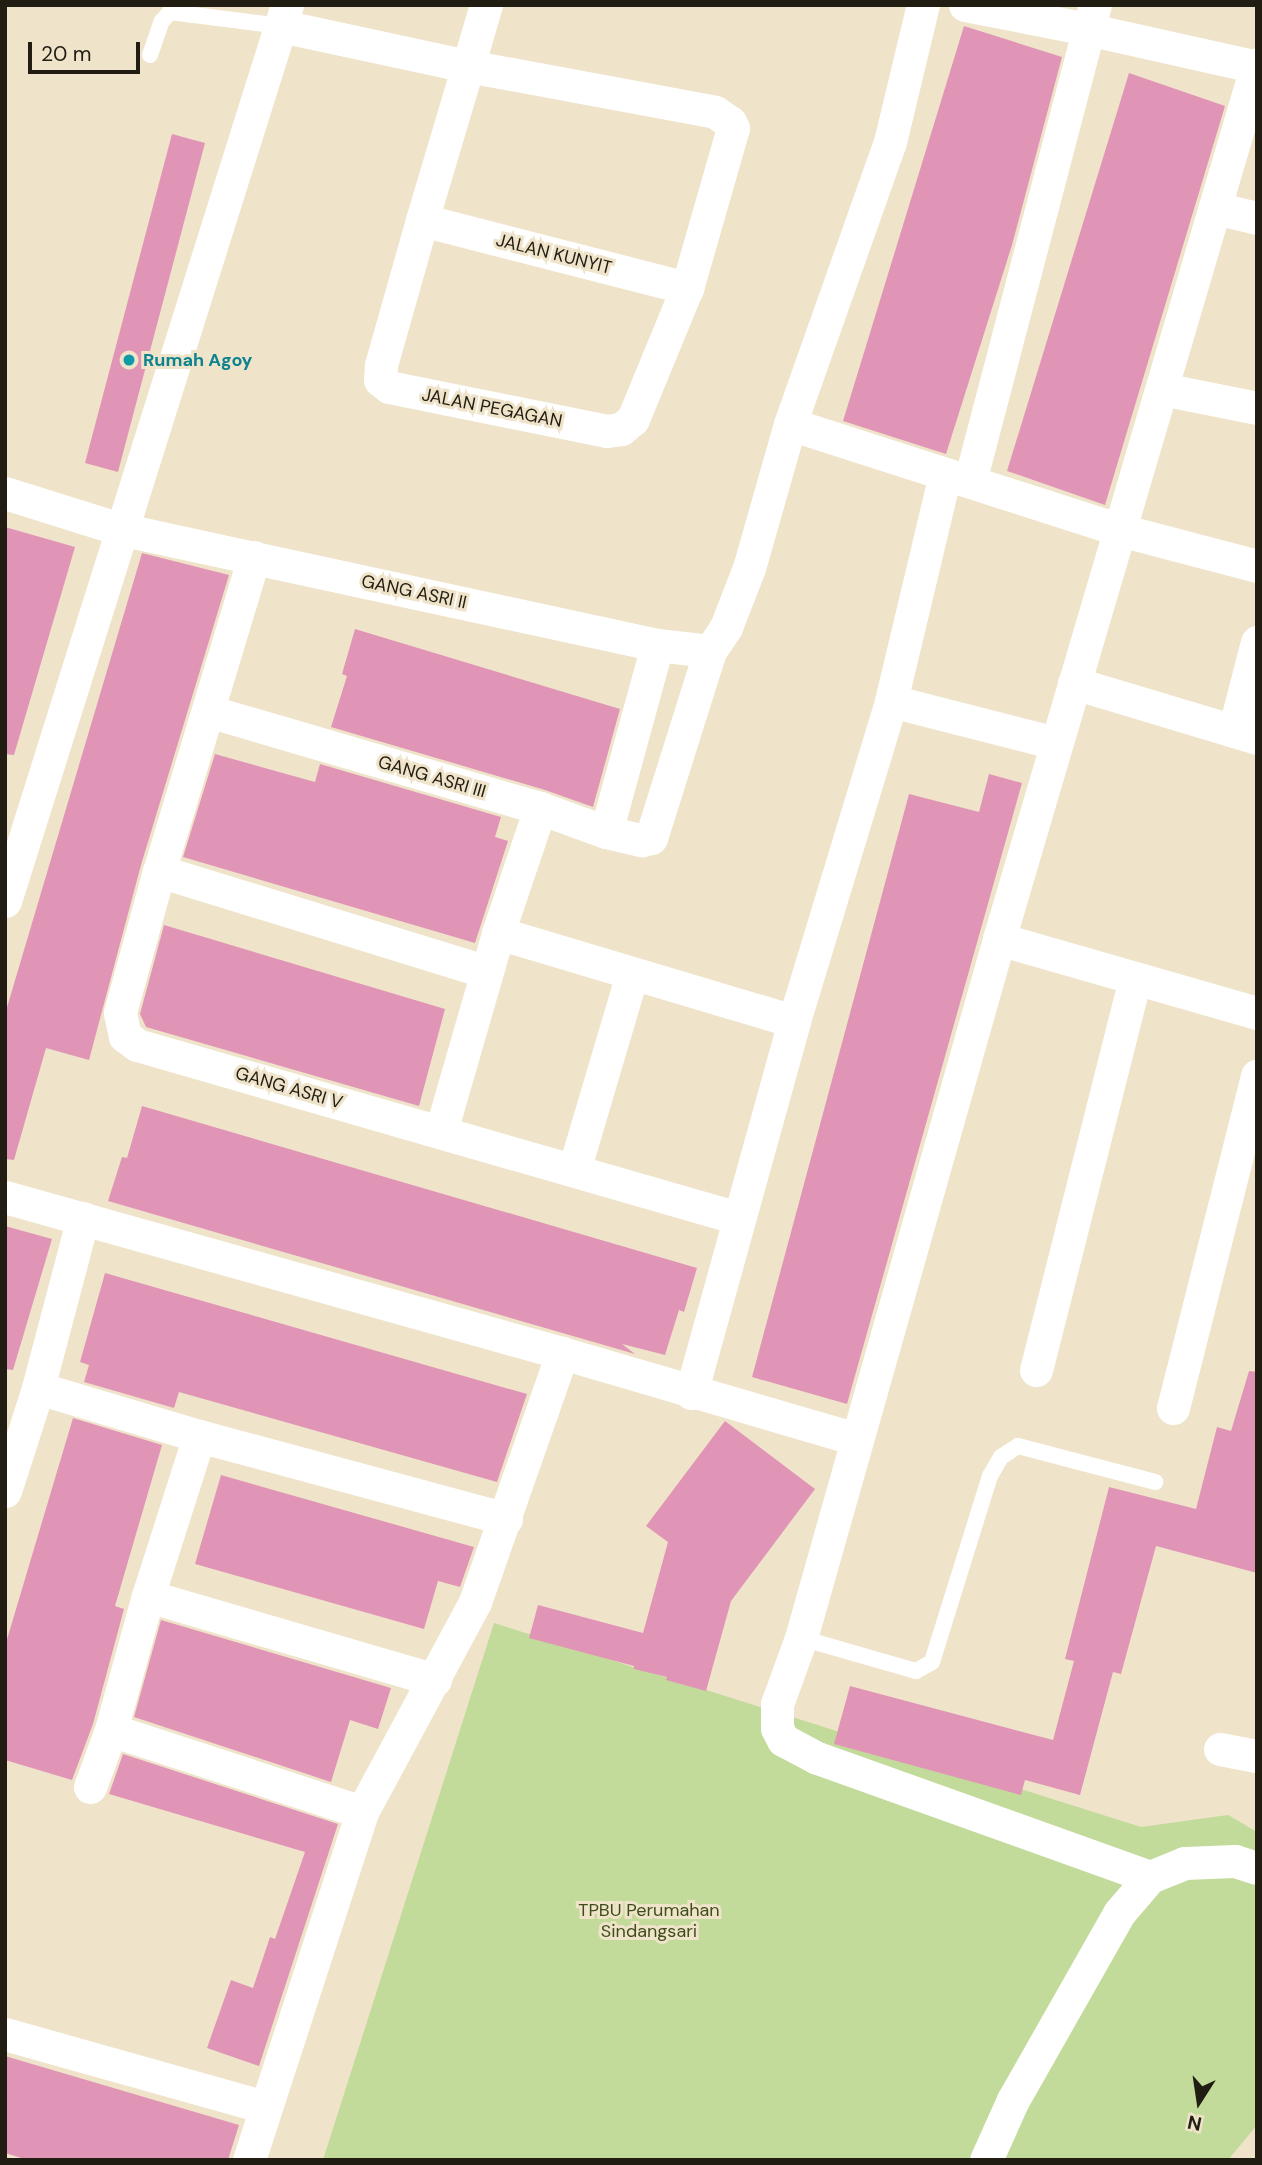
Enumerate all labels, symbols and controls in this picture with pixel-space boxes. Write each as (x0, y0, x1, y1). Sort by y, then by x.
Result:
scale bar (32, 28, 144, 72)
text: 20 m (41, 40, 92, 68)
street label: JALAN KUNYIT (494, 229, 614, 279)
place label: Rumah Agoy (143, 349, 252, 371)
marker: Rumah Agoy (121, 352, 137, 368)
street label: JALAN PEGAGAN (420, 384, 564, 432)
street label: GANG ASRI II (359, 570, 469, 614)
street label: GANG ASRI III (376, 751, 488, 803)
street label: GANG ASRI V (233, 1062, 345, 1114)
park label: TPBU Perumahan Sindangsari (578, 1900, 720, 1942)
north arrow (1164, 2067, 1234, 2137)
text: N (1185, 2109, 1204, 2137)

